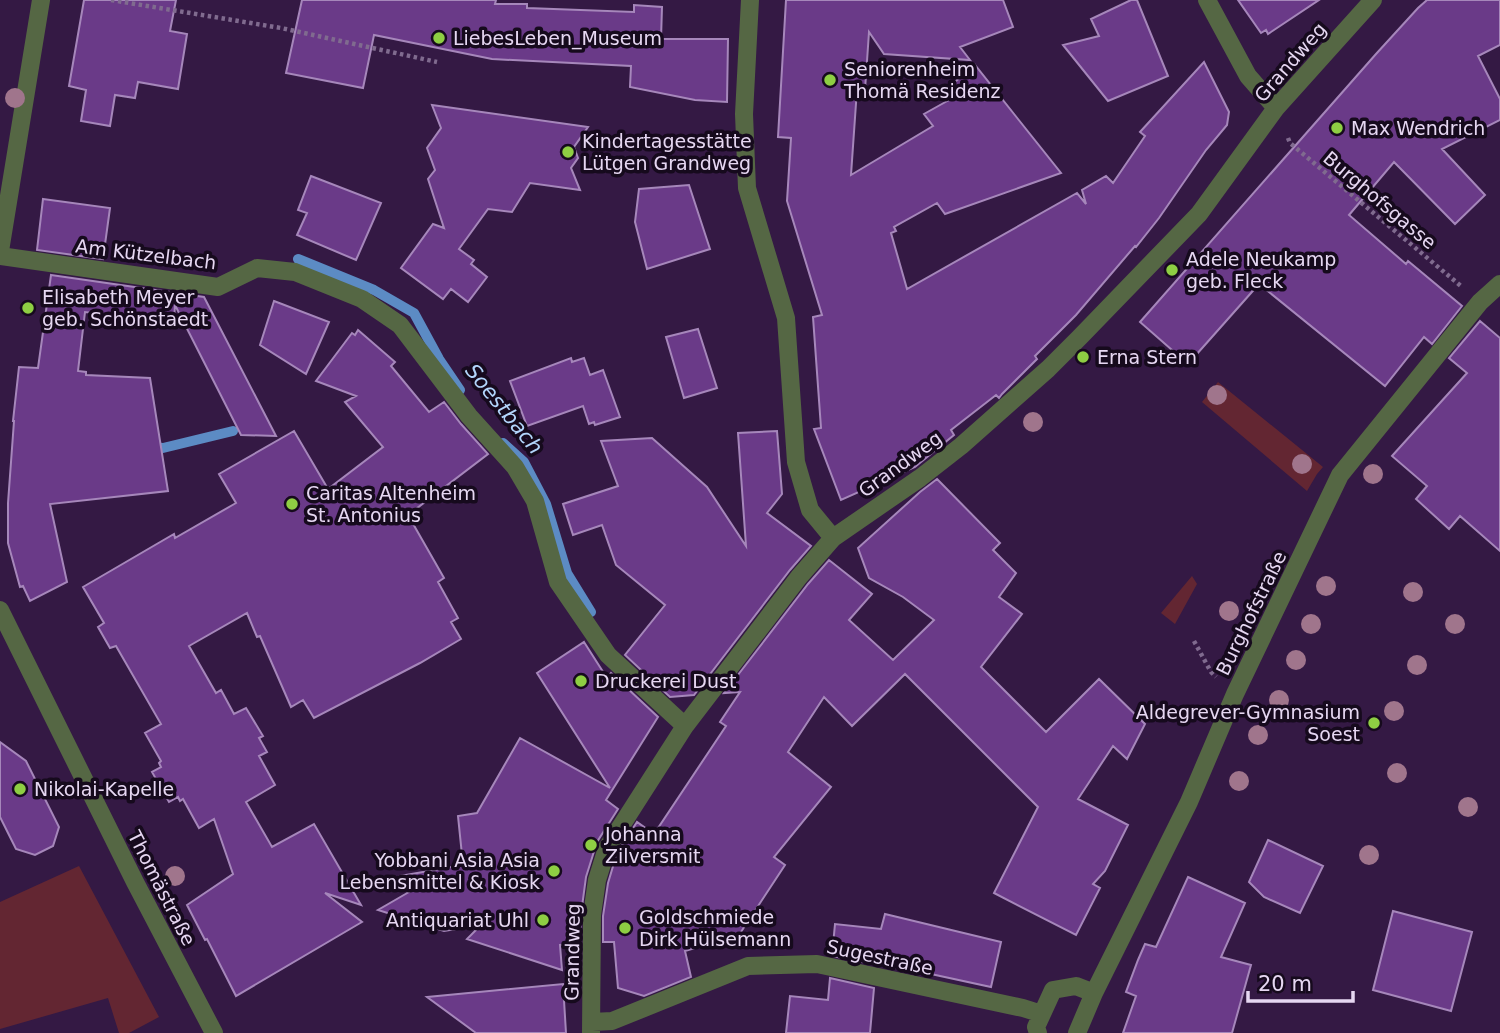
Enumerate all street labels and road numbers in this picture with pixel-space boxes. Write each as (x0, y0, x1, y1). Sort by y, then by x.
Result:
street label: Grandweg (1250, 18, 1330, 106)
street label: Burghofsgasse (1319, 147, 1441, 253)
street label: Am Kützelbach (74, 234, 218, 274)
street label: Grandweg (854, 426, 946, 502)
street label: Burghofstraße (1211, 547, 1291, 679)
street label: Thomästraße (123, 826, 200, 949)
street label: Grandweg (560, 903, 584, 1001)
street label: Sugestraße (825, 935, 935, 979)

